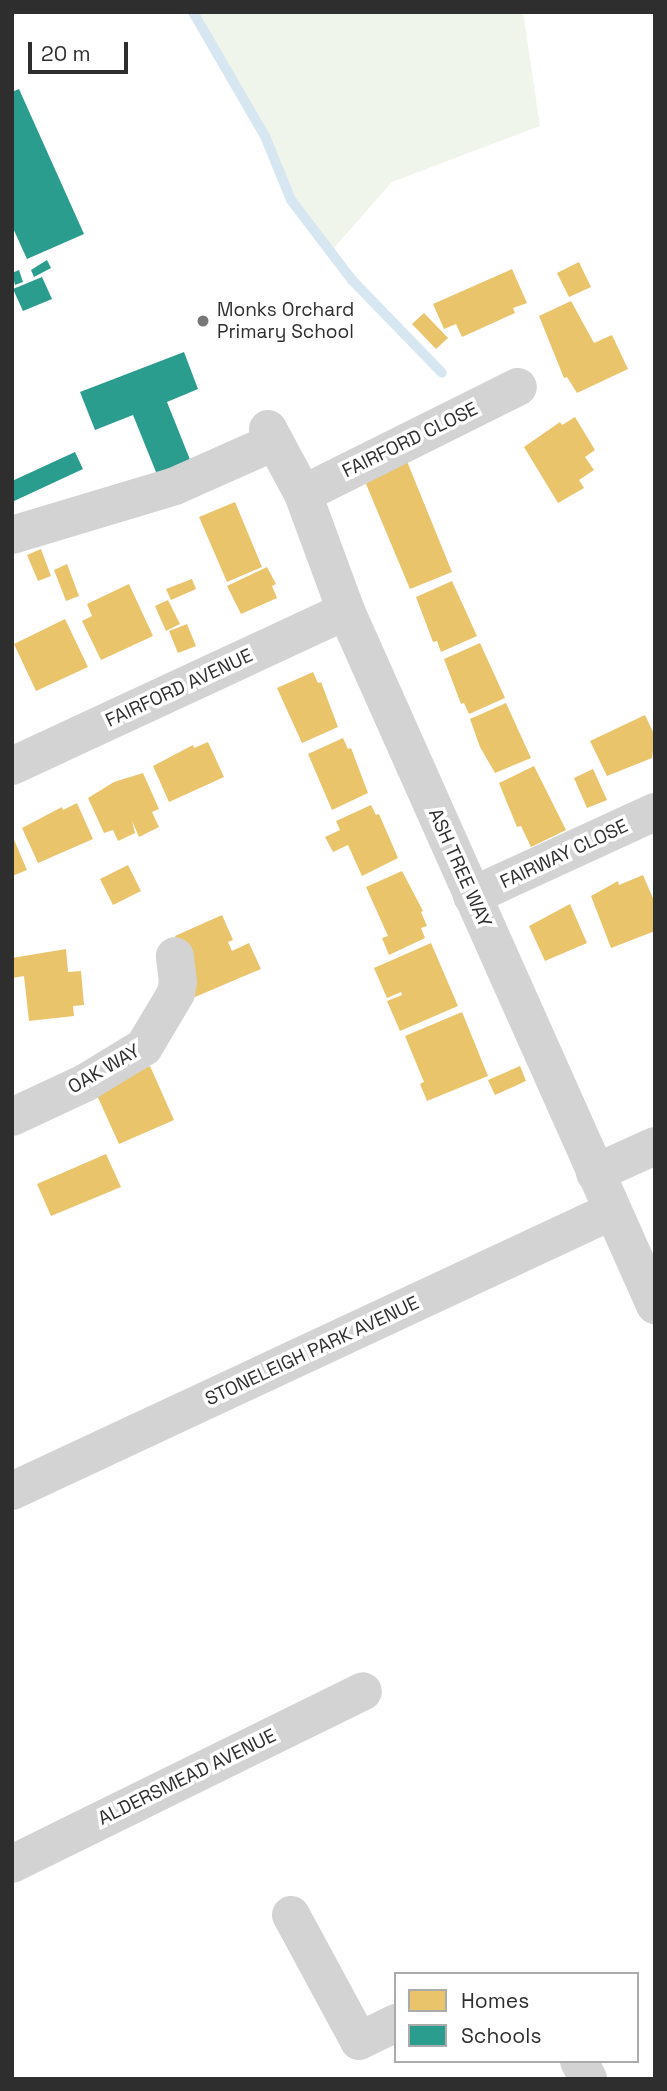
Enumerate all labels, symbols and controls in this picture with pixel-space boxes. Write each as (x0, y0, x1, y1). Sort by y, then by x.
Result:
scale bar (32, 28, 131, 72)
text: 20 m (41, 40, 91, 67)
place label: Monks Orchard Primary School (217, 299, 354, 343)
marker: Monks Orchard Primary School (195, 313, 211, 329)
street label: FAIRFORD CLOSE (339, 397, 481, 483)
street label: FAIRFORD AVENUE (102, 644, 256, 732)
street label: ASH TREE WAY (423, 805, 497, 931)
street label: FAIRWAY CLOSE (496, 814, 632, 894)
street label: OAK WAY (64, 1039, 144, 1099)
street label: STONELEIGH PARK AVENUE (201, 1291, 423, 1411)
street label: ALDERSMEAD AVENUE (94, 1724, 280, 1830)
legend (394, 1972, 639, 2063)
text: Homes (461, 1987, 529, 2014)
text: Schools (461, 2022, 541, 2049)

